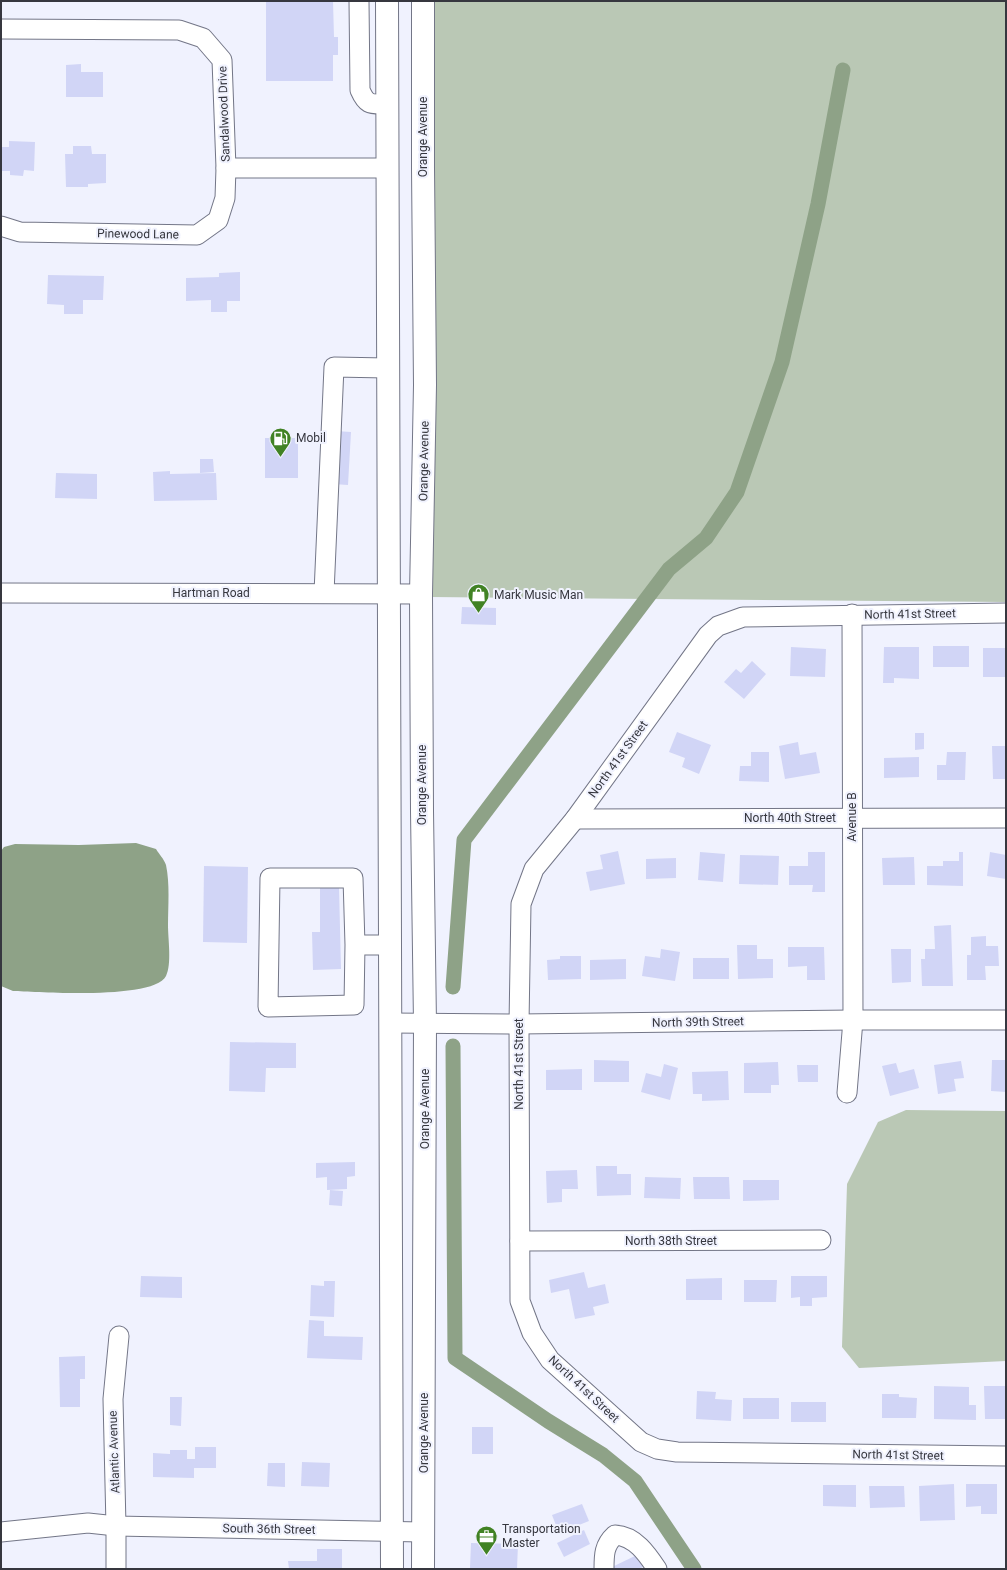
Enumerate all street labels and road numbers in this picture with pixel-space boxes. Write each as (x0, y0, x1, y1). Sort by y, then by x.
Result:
street label: Sandalwood Drive (215, 66, 233, 162)
street label: Orange Avenue (416, 97, 430, 177)
street label: Pinewood Lane (97, 226, 179, 242)
street label: Orange Avenue (416, 421, 432, 501)
street label: Hartman Road (172, 586, 250, 600)
street label: North 41st Street (864, 606, 956, 622)
street label: North 41st Street (585, 718, 651, 800)
street label: Orange Avenue (415, 745, 429, 825)
street label: Avenue B (845, 792, 859, 842)
street label: North 40th Street (744, 811, 836, 825)
street label: North 39th Street (652, 1014, 744, 1030)
street label: North 41st Street (512, 1018, 526, 1110)
street label: Orange Avenue (418, 1069, 432, 1149)
street label: North 38th Street (625, 1234, 717, 1248)
street label: North 41st Street (546, 1353, 622, 1425)
street label: Orange Avenue (417, 1393, 431, 1473)
street label: Atlantic Avenue (106, 1410, 122, 1494)
street label: North 41st Street (852, 1447, 944, 1463)
street label: South 36th Street (223, 1521, 316, 1537)

